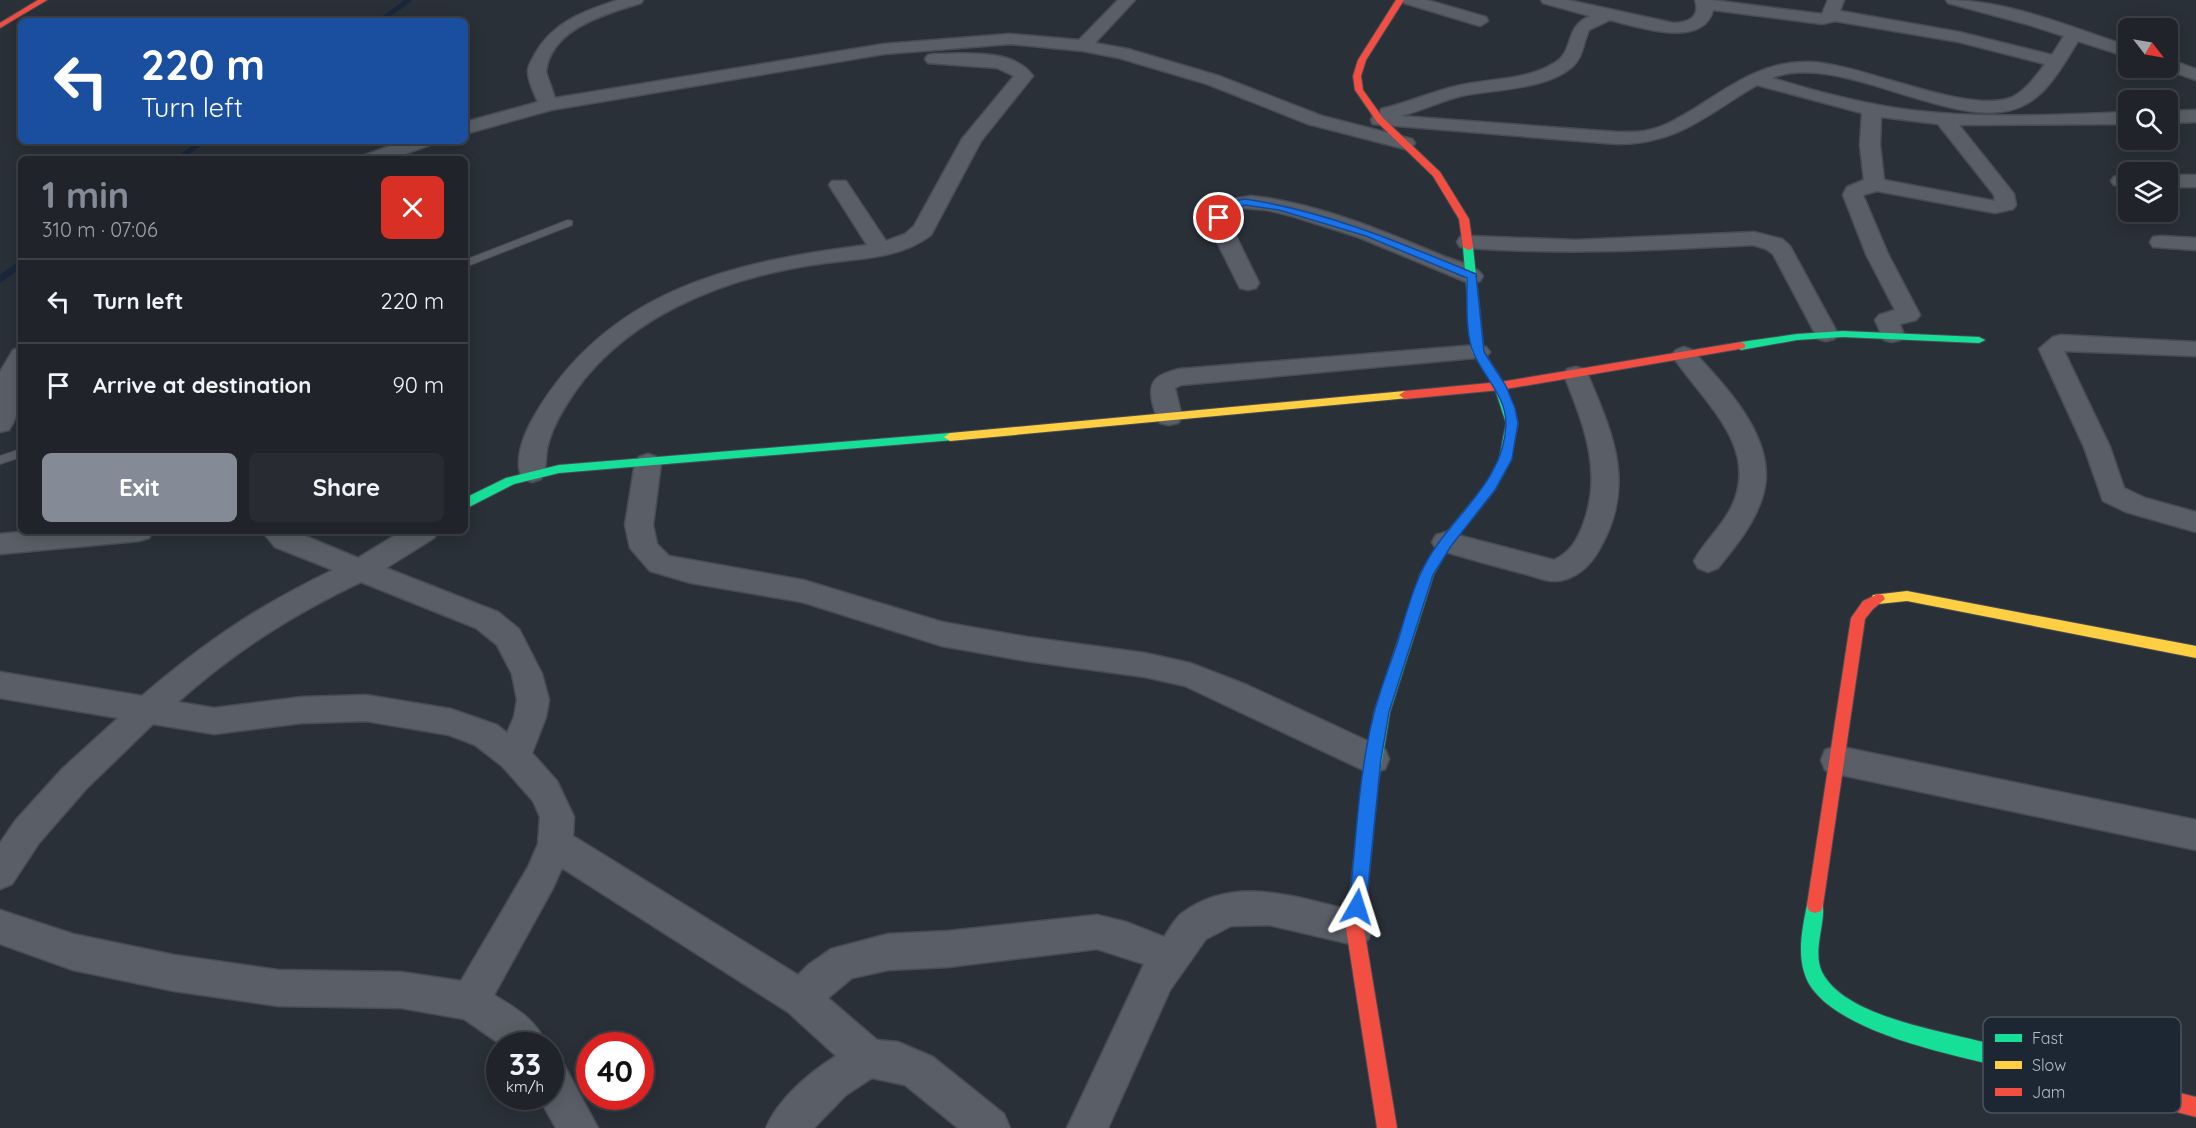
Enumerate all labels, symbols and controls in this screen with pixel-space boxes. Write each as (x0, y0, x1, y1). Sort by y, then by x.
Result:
north arrow (2118, 18, 2178, 78)
map controls (2118, 18, 2178, 222)
text: 220 m (141, 38, 265, 91)
icon: left (42, 42, 120, 120)
text: Turn left (141, 90, 243, 124)
button: search (2118, 90, 2178, 150)
button: layers (2118, 162, 2178, 222)
text: 1 min (42, 172, 129, 217)
button: close (381, 176, 444, 239)
pin (1193, 192, 1244, 243)
icon: arrive (1202, 201, 1235, 234)
text: 310 m · 07:06 (42, 217, 158, 242)
icon: left (42, 285, 75, 318)
text: Turn left (93, 287, 183, 315)
text: 220 m (380, 287, 444, 315)
icon: arrive (42, 369, 75, 402)
text: Arrive at destination (93, 371, 311, 399)
text: 90 m (393, 371, 444, 399)
button: Exit (42, 453, 237, 522)
button: Share (249, 453, 444, 522)
position arrow (1325, 875, 1389, 939)
legend (1983, 1017, 2181, 1113)
text: Fast (2032, 1028, 2063, 1048)
speed limit sign: 40 (576, 1032, 654, 1110)
text: 33 (509, 1045, 541, 1083)
text: Slow (2032, 1055, 2066, 1075)
text: km/h (506, 1077, 544, 1096)
text: Jam (2032, 1082, 2065, 1102)

